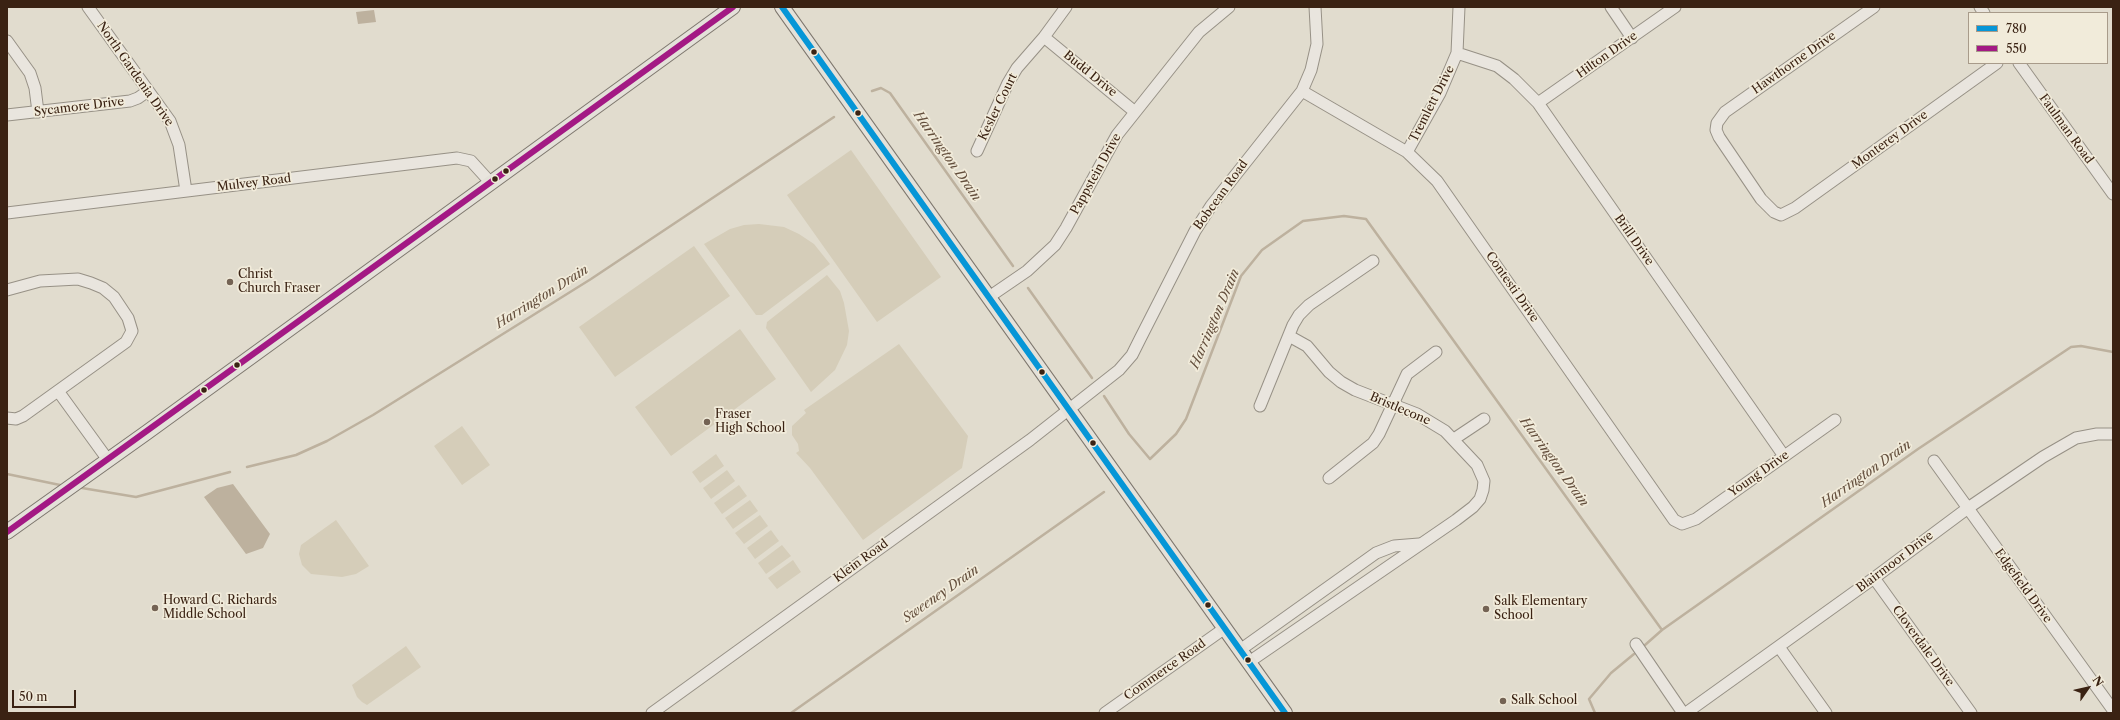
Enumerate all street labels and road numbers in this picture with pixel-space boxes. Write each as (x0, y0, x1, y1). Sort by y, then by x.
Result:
street label: North Gardenia Drive (94, 19, 176, 129)
street label: Hilton Drive (1574, 29, 1640, 81)
street label: Hawthorne Drive (1749, 29, 1839, 97)
street label: Budd Drive (1060, 48, 1120, 100)
street label: Tremlett Drive (1406, 63, 1458, 145)
street label: Kesler Court (976, 71, 1020, 143)
street label: Faulman Road (2036, 91, 2096, 167)
street label: Sycamore Drive (33, 94, 125, 120)
street label: Monterey Drive (1849, 108, 1931, 172)
street label: Pappstein Drive (1068, 131, 1124, 217)
street label: Bobcean Road (1191, 157, 1251, 233)
street label: Mulvey Road (216, 171, 292, 195)
street label: Brill Drive (1611, 212, 1657, 268)
street label: Contesti Drive (1482, 249, 1542, 325)
street label: Bristlecone (1367, 390, 1433, 428)
street label: Young Drive (1726, 448, 1792, 500)
street label: Blairmoor Drive (1854, 529, 1936, 595)
street label: Klein Road (831, 536, 891, 586)
street label: Edgefield Drive (1991, 546, 2055, 626)
street label: Cloverdale Drive (1889, 603, 1957, 689)
street label: Commerce Road (1121, 636, 1209, 704)

